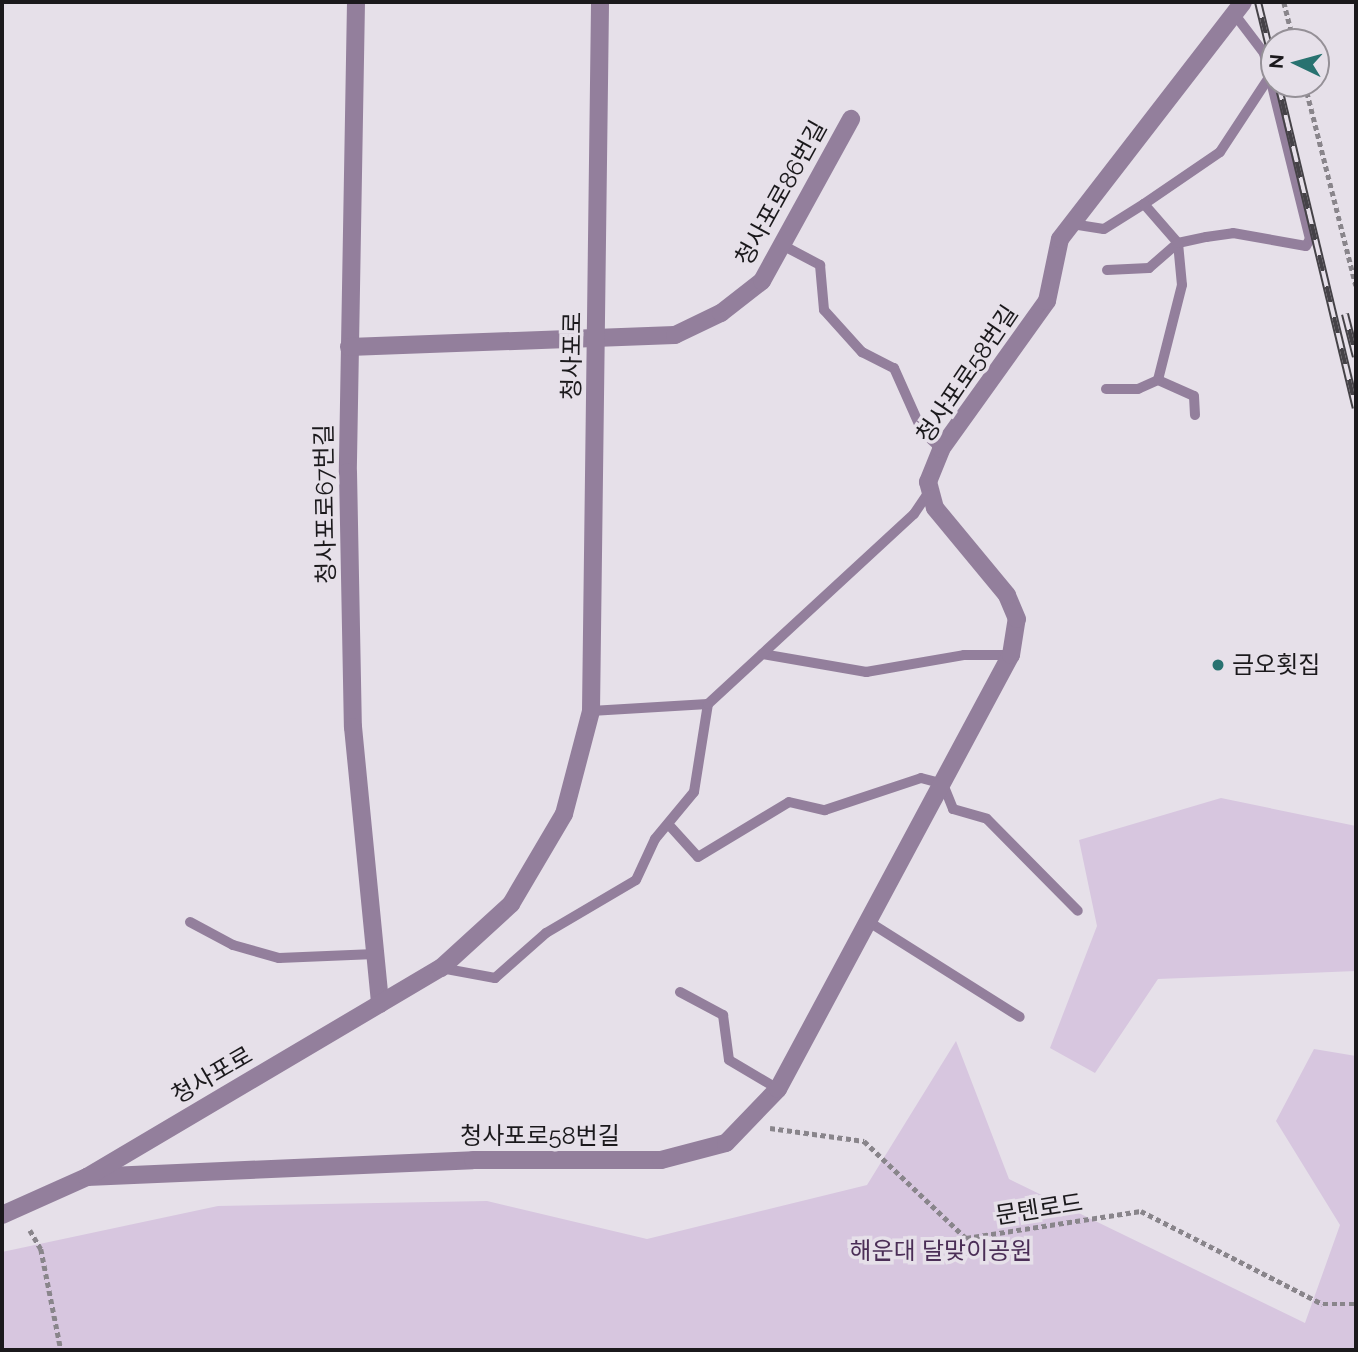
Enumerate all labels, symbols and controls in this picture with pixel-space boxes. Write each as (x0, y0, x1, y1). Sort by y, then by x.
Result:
north arrow (1260, 28, 1330, 98)
text: N (1264, 53, 1288, 70)
street label: 청사포로86번길 (729, 116, 833, 270)
street label: 청사포로58번길 (910, 300, 1024, 448)
street label: 청사포로 (557, 312, 587, 400)
street label: 청사포로67번길 (309, 424, 341, 584)
place label: 금오횟집 (1232, 651, 1320, 679)
marker: 금오횟집 (1210, 657, 1226, 673)
street label: 청사포로 (167, 1040, 257, 1110)
street label: 청사포로58번길 (460, 1122, 620, 1150)
street label: 문텐로드 (993, 1188, 1085, 1230)
park label: 해운대 달맞이공원 (850, 1237, 1032, 1265)

